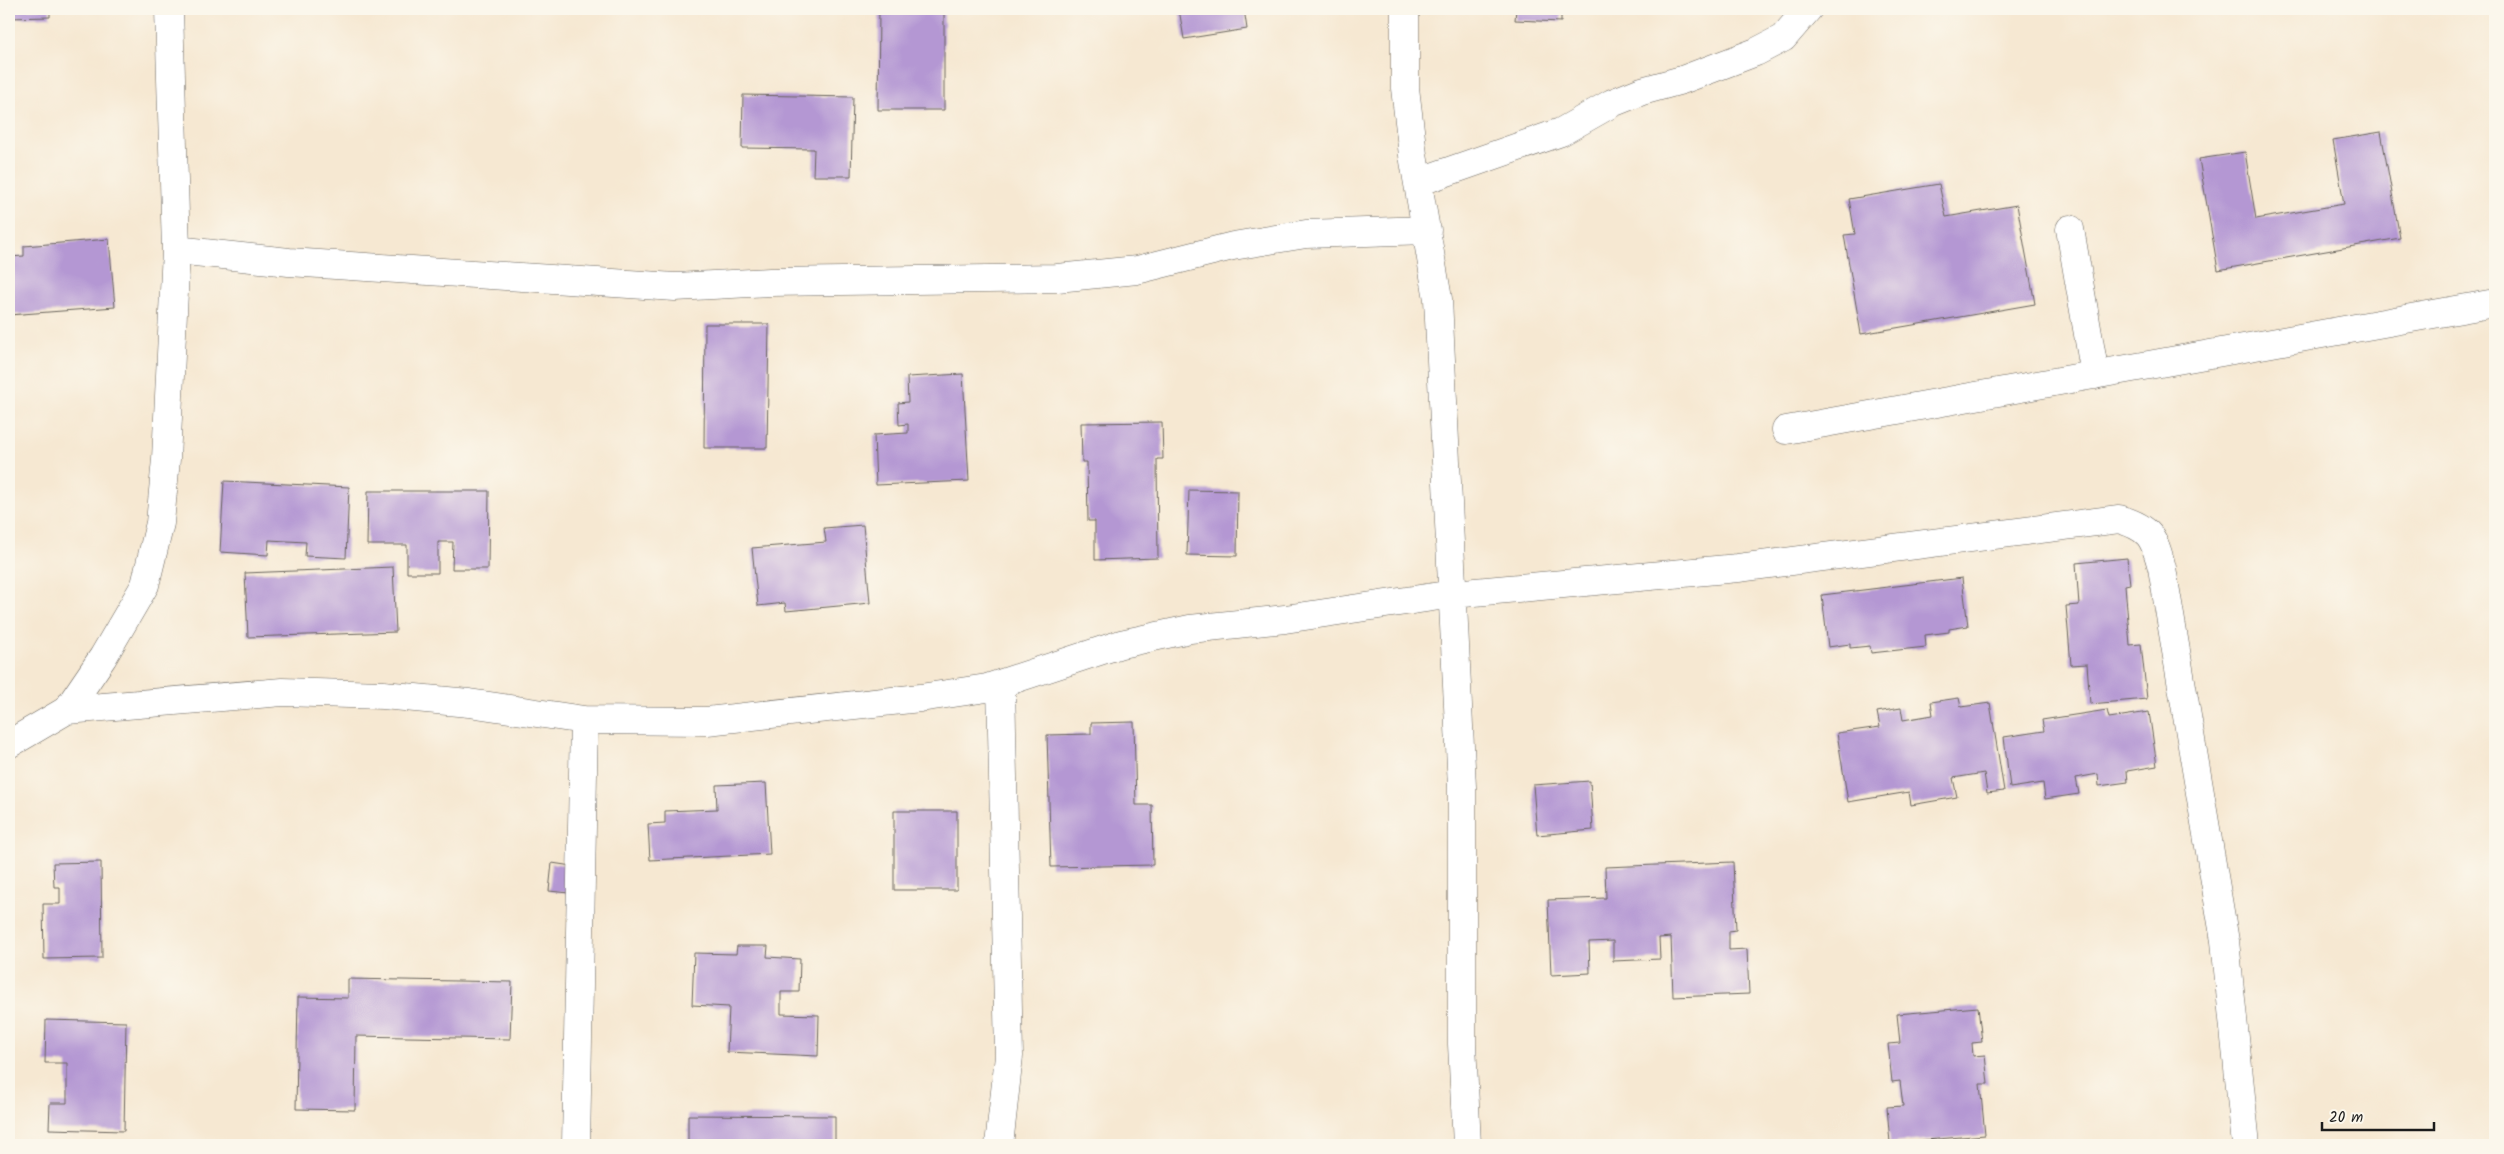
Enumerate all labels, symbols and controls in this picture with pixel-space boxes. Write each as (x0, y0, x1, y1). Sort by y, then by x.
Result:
scale bar (2322, 1099, 2434, 1131)
text: 20 m (2329, 1106, 2363, 1130)

